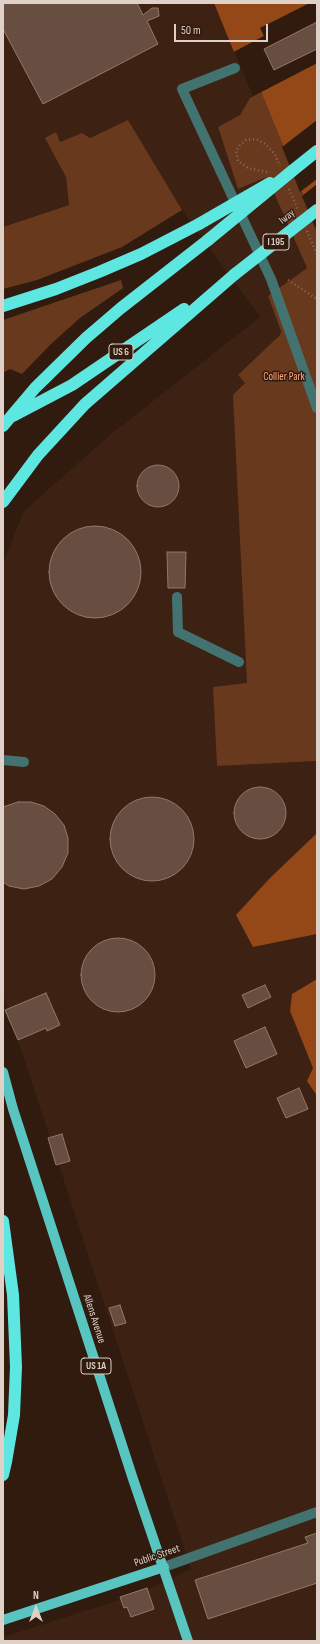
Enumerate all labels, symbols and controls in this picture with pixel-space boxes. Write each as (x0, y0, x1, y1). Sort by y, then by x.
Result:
scale bar (176, 16, 270, 42)
text: 50 m (181, 23, 201, 38)
street label: Iway (276, 207, 298, 227)
road number: I 195 (263, 234, 289, 250)
road number: US 6 (109, 344, 133, 360)
park label: Collier Park (263, 370, 305, 384)
street label: Allens Avenue (80, 1293, 108, 1345)
road number: US 1A (81, 1358, 111, 1374)
street label: Public Street (132, 1542, 182, 1570)
north arrow (16, 1588, 56, 1628)
text: N (33, 1589, 39, 1602)

